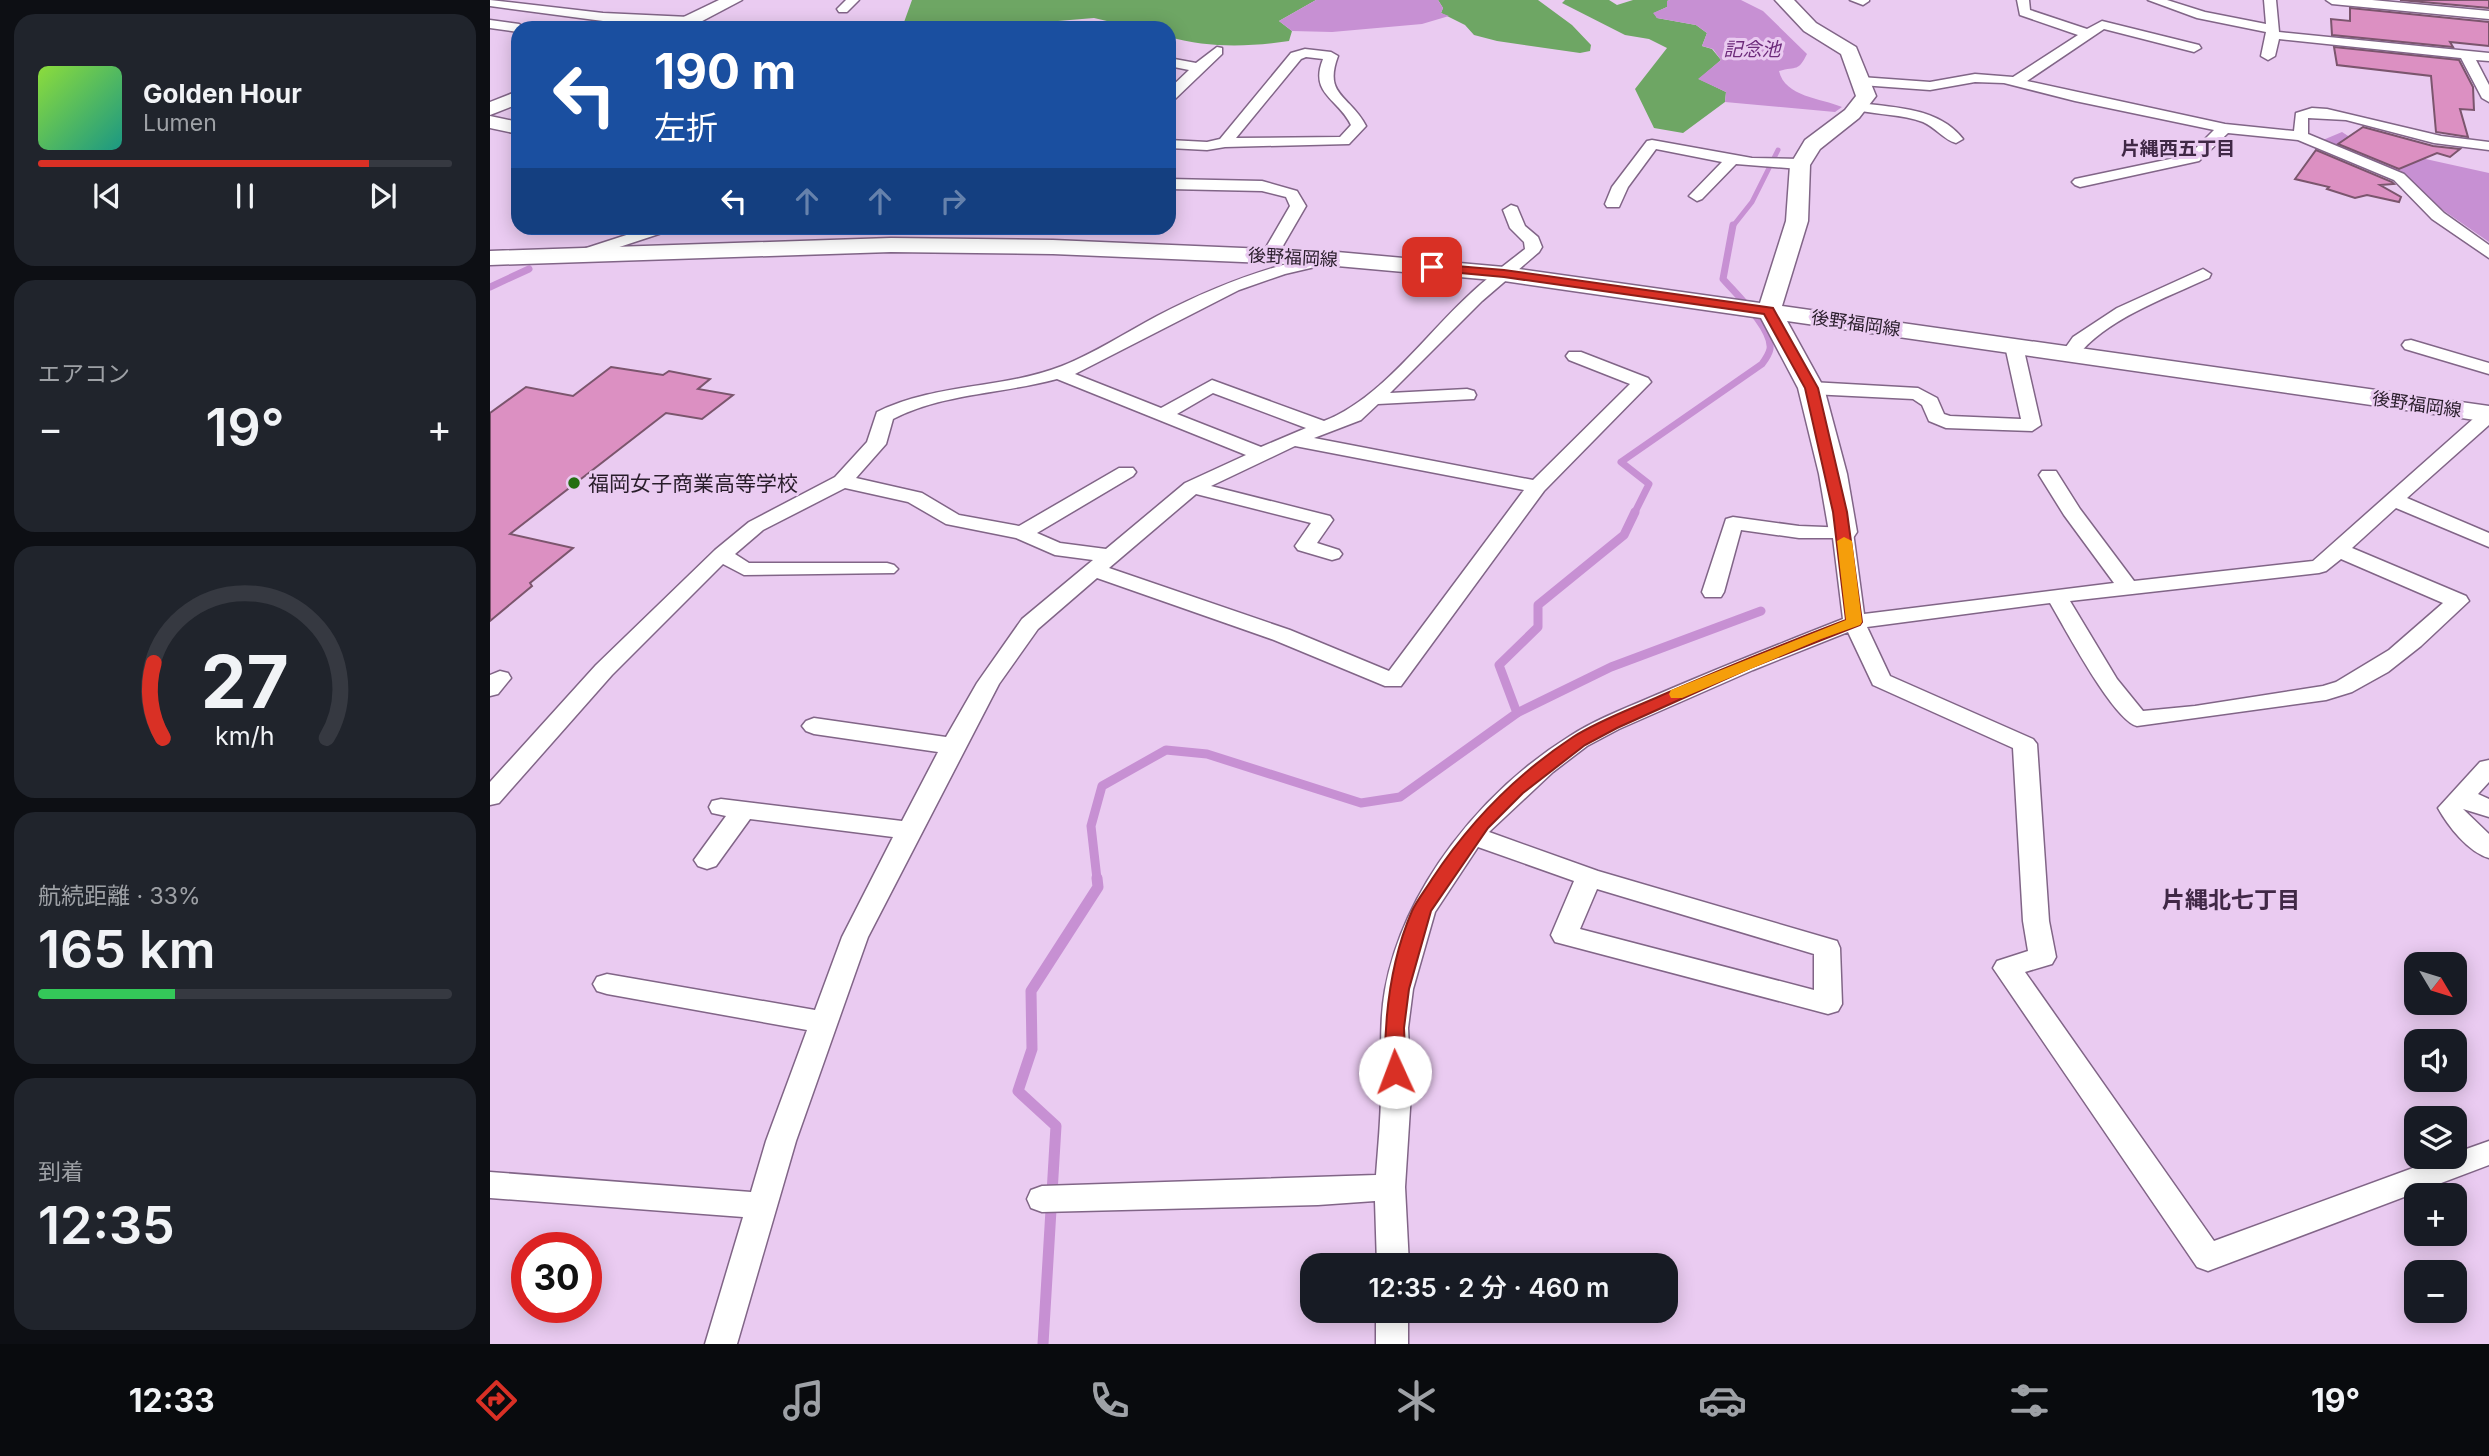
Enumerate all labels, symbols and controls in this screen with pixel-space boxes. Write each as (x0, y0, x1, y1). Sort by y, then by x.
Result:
water label: 記念池 (1723, 38, 1782, 61)
text: 190 m (654, 42, 796, 101)
icon: left (539, 49, 630, 140)
text: Golden Hour (143, 78, 302, 109)
text: 左折 (654, 108, 718, 147)
text: Lumen (143, 109, 217, 137)
district label: 片縄西五丁目 (2121, 137, 2235, 160)
icon: previous (88, 177, 126, 215)
icon: pause (226, 177, 264, 215)
icon: next (364, 177, 402, 215)
icon: left (715, 182, 753, 220)
icon: ahead (788, 182, 826, 220)
icon: ahead (861, 182, 899, 220)
icon: right (934, 182, 972, 220)
pin (1402, 237, 1462, 297)
street label: 後野福岡線 (1248, 244, 1338, 270)
icon: arrive (1413, 248, 1451, 286)
street label: 後野福岡線 (1810, 306, 1902, 340)
text: エアコン (38, 360, 130, 388)
street label: 後野福岡線 (2371, 387, 2463, 421)
text: 19° (205, 396, 285, 459)
text: − (38, 405, 63, 451)
text: + (427, 405, 452, 451)
place label: 福岡女子商業高等学校 (588, 471, 798, 496)
marker: 福岡女子商業高等学校 (566, 475, 582, 491)
text: 27 (201, 637, 289, 726)
text: km/h (215, 721, 275, 751)
text: 航続距離 · 33% (38, 882, 201, 910)
district label: 片縄北七丁目 (2162, 886, 2300, 914)
text: 165 km (38, 918, 215, 981)
north arrow (2404, 952, 2468, 1015)
map controls (2404, 952, 2467, 1323)
button: sound (2404, 1029, 2467, 1092)
position arrow (1358, 1035, 1432, 1109)
button: layers (2404, 1106, 2467, 1169)
text: 到着 (38, 1158, 84, 1186)
button: + (2404, 1183, 2467, 1246)
text: 12:35 (38, 1194, 175, 1257)
speed limit sign: 30 (511, 1232, 602, 1323)
button: − (2404, 1260, 2467, 1323)
text: 12:35 · 2 分 · 460 m (1369, 1272, 1609, 1303)
icon: directions (472, 1376, 521, 1425)
icon: music (779, 1376, 828, 1425)
icon: phone (1085, 1376, 1134, 1425)
icon: climate (1392, 1376, 1441, 1425)
icon: car (1698, 1376, 1747, 1425)
icon: filters (2005, 1376, 2054, 1425)
text: 12:33 (129, 1381, 215, 1420)
text: 19° (2311, 1381, 2360, 1420)

